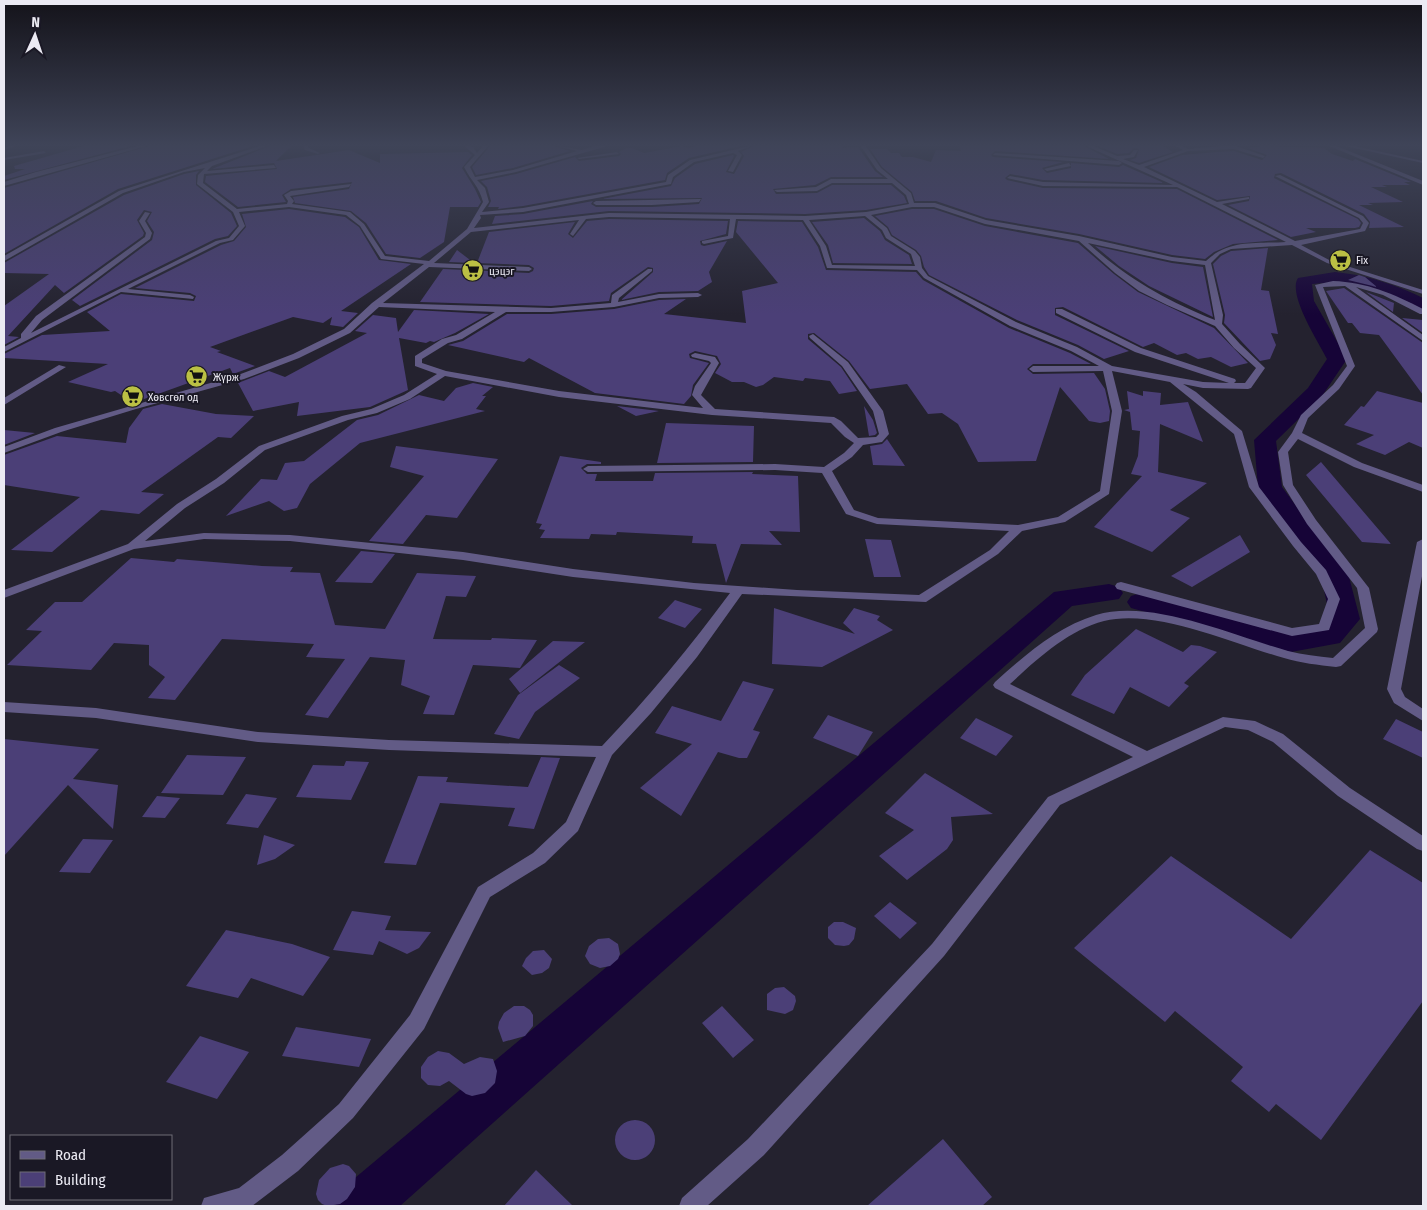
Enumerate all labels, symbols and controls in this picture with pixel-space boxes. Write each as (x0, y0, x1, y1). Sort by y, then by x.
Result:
north arrow (10, 10, 60, 60)
text: N (31, 14, 40, 31)
supermarket icon: Fix (1328, 248, 1352, 272)
place label: Fix (1356, 254, 1368, 267)
supermarket icon: цэцэг (461, 259, 485, 283)
place label: цэцэг (489, 265, 515, 278)
supermarket icon: Жүрж (185, 365, 209, 389)
place label: Жүрж (213, 371, 239, 384)
supermarket icon: Хөвсгөл од (120, 385, 144, 409)
place label: Хөвсгөл од (148, 391, 199, 404)
legend (10, 1135, 172, 1200)
text: Road (55, 1146, 86, 1164)
text: Building (55, 1171, 106, 1189)

